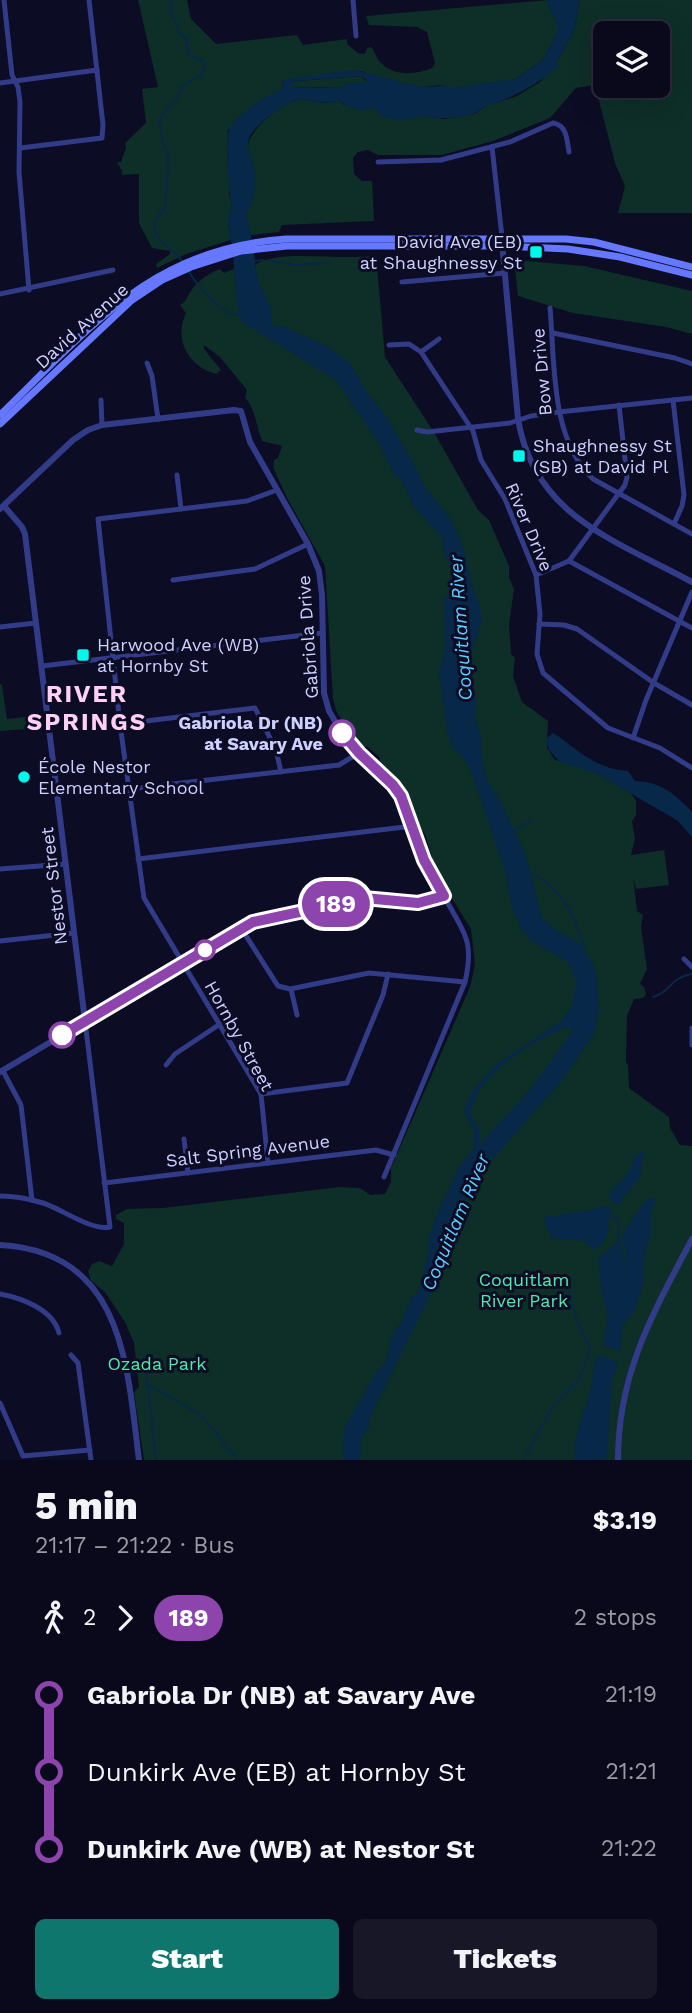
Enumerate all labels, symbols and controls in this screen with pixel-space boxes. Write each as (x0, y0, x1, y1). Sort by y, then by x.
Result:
map controls (593, 21, 670, 98)
button: layers (593, 21, 670, 98)
place label: David Ave (EB) at Shaughnessy St (360, 231, 522, 273)
marker: David Ave (EB) at Shaughnessy St (528, 244, 544, 260)
street label: David Avenue (31, 279, 132, 373)
street label: Bow Drive (527, 327, 556, 417)
place label: Shaughnessy St (SB) at David Pl (533, 435, 672, 477)
marker: Shaughnessy St (SB) at David Pl (511, 448, 527, 464)
street label: River Drive (501, 479, 558, 574)
water label: Coquitlam River (444, 554, 477, 702)
street label: Gabriola Drive (293, 575, 322, 699)
place label: Harwood Ave (WB) at Hornby St (97, 634, 259, 676)
marker: Harwood Ave (WB) at Hornby St (75, 647, 91, 663)
district label: RIVER SPRINGS (27, 680, 147, 736)
place label: Gabriola Dr (NB) at Savary Ave (178, 712, 323, 754)
marker: Gabriola Dr (NB) at Savary Ave (329, 720, 355, 746)
place label: École Nestor Elementary School (38, 756, 204, 798)
marker: École Nestor Elementary School (16, 769, 32, 785)
street label: Nestor Street (36, 826, 71, 946)
line badge: 189 (296, 881, 376, 927)
text: 189 (316, 890, 356, 918)
unlabelled marker (195, 940, 215, 960)
street label: Hornby Street (201, 977, 279, 1095)
unlabelled marker (49, 1022, 75, 1048)
street label: Salt Spring Avenue (165, 1130, 331, 1171)
water label: Coquitlam River (416, 1150, 495, 1294)
park label: Coquitlam River Park (479, 1269, 569, 1311)
park label: Ozada Park (107, 1353, 207, 1374)
text: 5 min (35, 1484, 138, 1528)
text: $3.19 (593, 1505, 657, 1535)
text: 21:17 – 21:22 · Bus (35, 1532, 235, 1559)
icon: walk (35, 1599, 73, 1637)
icon: forward (106, 1599, 144, 1637)
text: 2 (83, 1604, 96, 1631)
text: 189 (168, 1604, 209, 1632)
text: 2 stops (574, 1604, 657, 1631)
text: Gabriola Dr (NB) at Savary Ave (87, 1680, 475, 1710)
text: 21:19 (605, 1681, 657, 1708)
text: Dunkirk Ave (EB) at Hornby St (87, 1757, 466, 1787)
text: 21:21 (605, 1758, 657, 1785)
text: Dunkirk Ave (WB) at Nestor St (87, 1834, 474, 1864)
text: 21:22 (601, 1835, 657, 1862)
button: Start (35, 1919, 339, 1999)
button: Tickets (353, 1919, 657, 1999)

